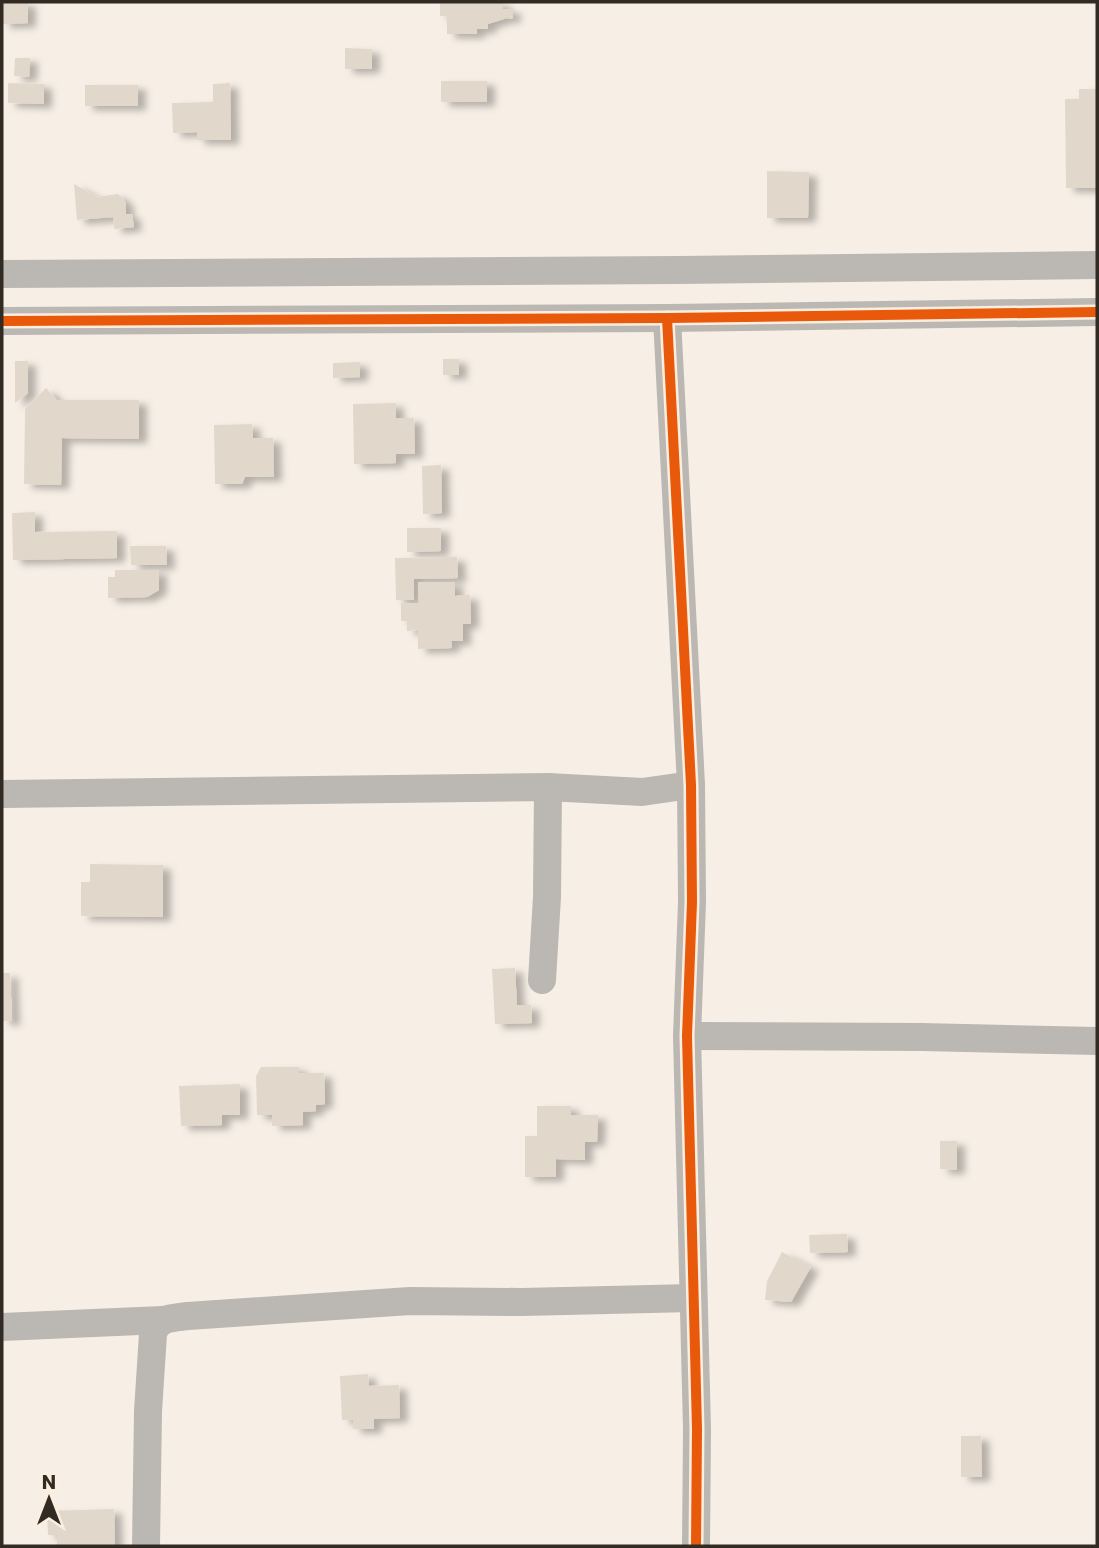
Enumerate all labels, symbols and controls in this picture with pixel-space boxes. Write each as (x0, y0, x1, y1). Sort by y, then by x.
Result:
north arrow (14, 1464, 84, 1534)
text: N (42, 1469, 56, 1496)

